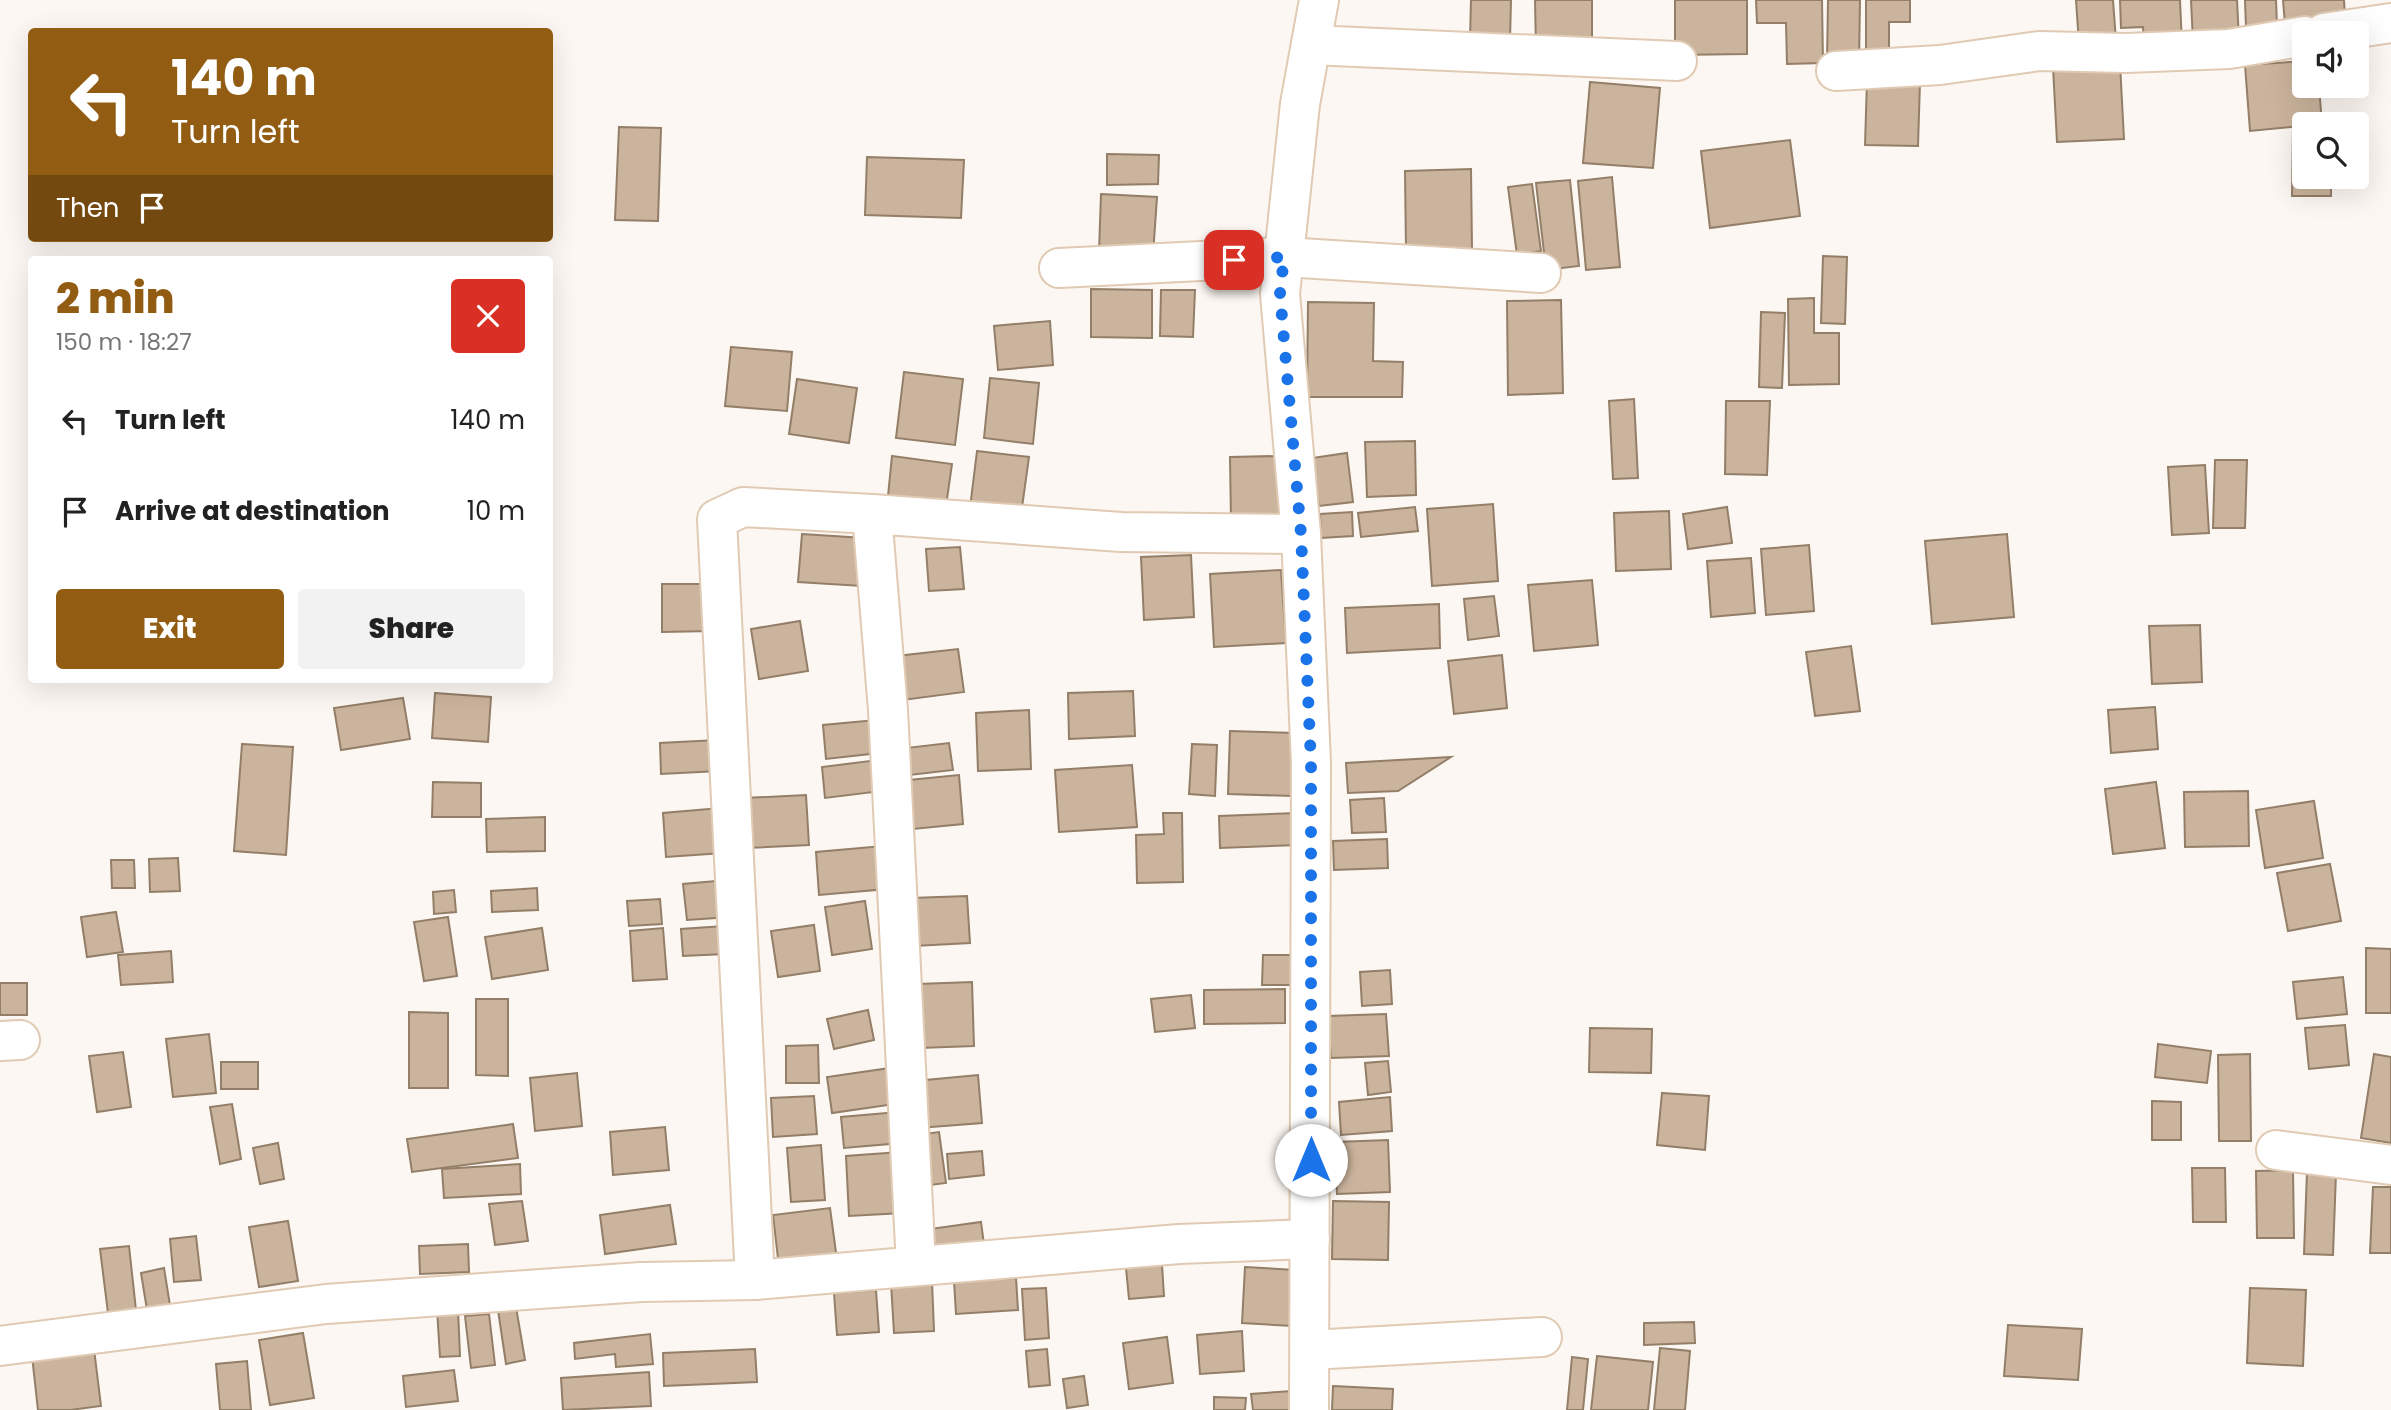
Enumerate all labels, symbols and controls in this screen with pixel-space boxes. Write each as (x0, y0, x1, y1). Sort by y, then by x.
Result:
map controls (2292, 21, 2369, 189)
button: sound (2292, 21, 2369, 98)
text: 140 m (171, 44, 317, 112)
icon: left (56, 56, 147, 147)
text: Turn left (171, 109, 300, 154)
button: search (2292, 112, 2369, 189)
icon: arrive (133, 189, 171, 227)
text: Then (56, 190, 119, 226)
pin (1204, 230, 1264, 290)
icon: arrive (1215, 241, 1253, 279)
text: 2 min (56, 269, 174, 328)
button: close (451, 279, 525, 353)
text: 150 m · 18:27 (56, 326, 192, 358)
icon: left (56, 402, 94, 440)
text: Turn left (115, 402, 226, 438)
text: 140 m (450, 402, 525, 438)
icon: arrive (56, 493, 94, 531)
text: Arrive at destination (115, 493, 390, 529)
text: 10 m (467, 493, 525, 529)
button: Exit (56, 589, 284, 669)
button: Share (298, 589, 525, 669)
position arrow (1274, 1123, 1348, 1197)

